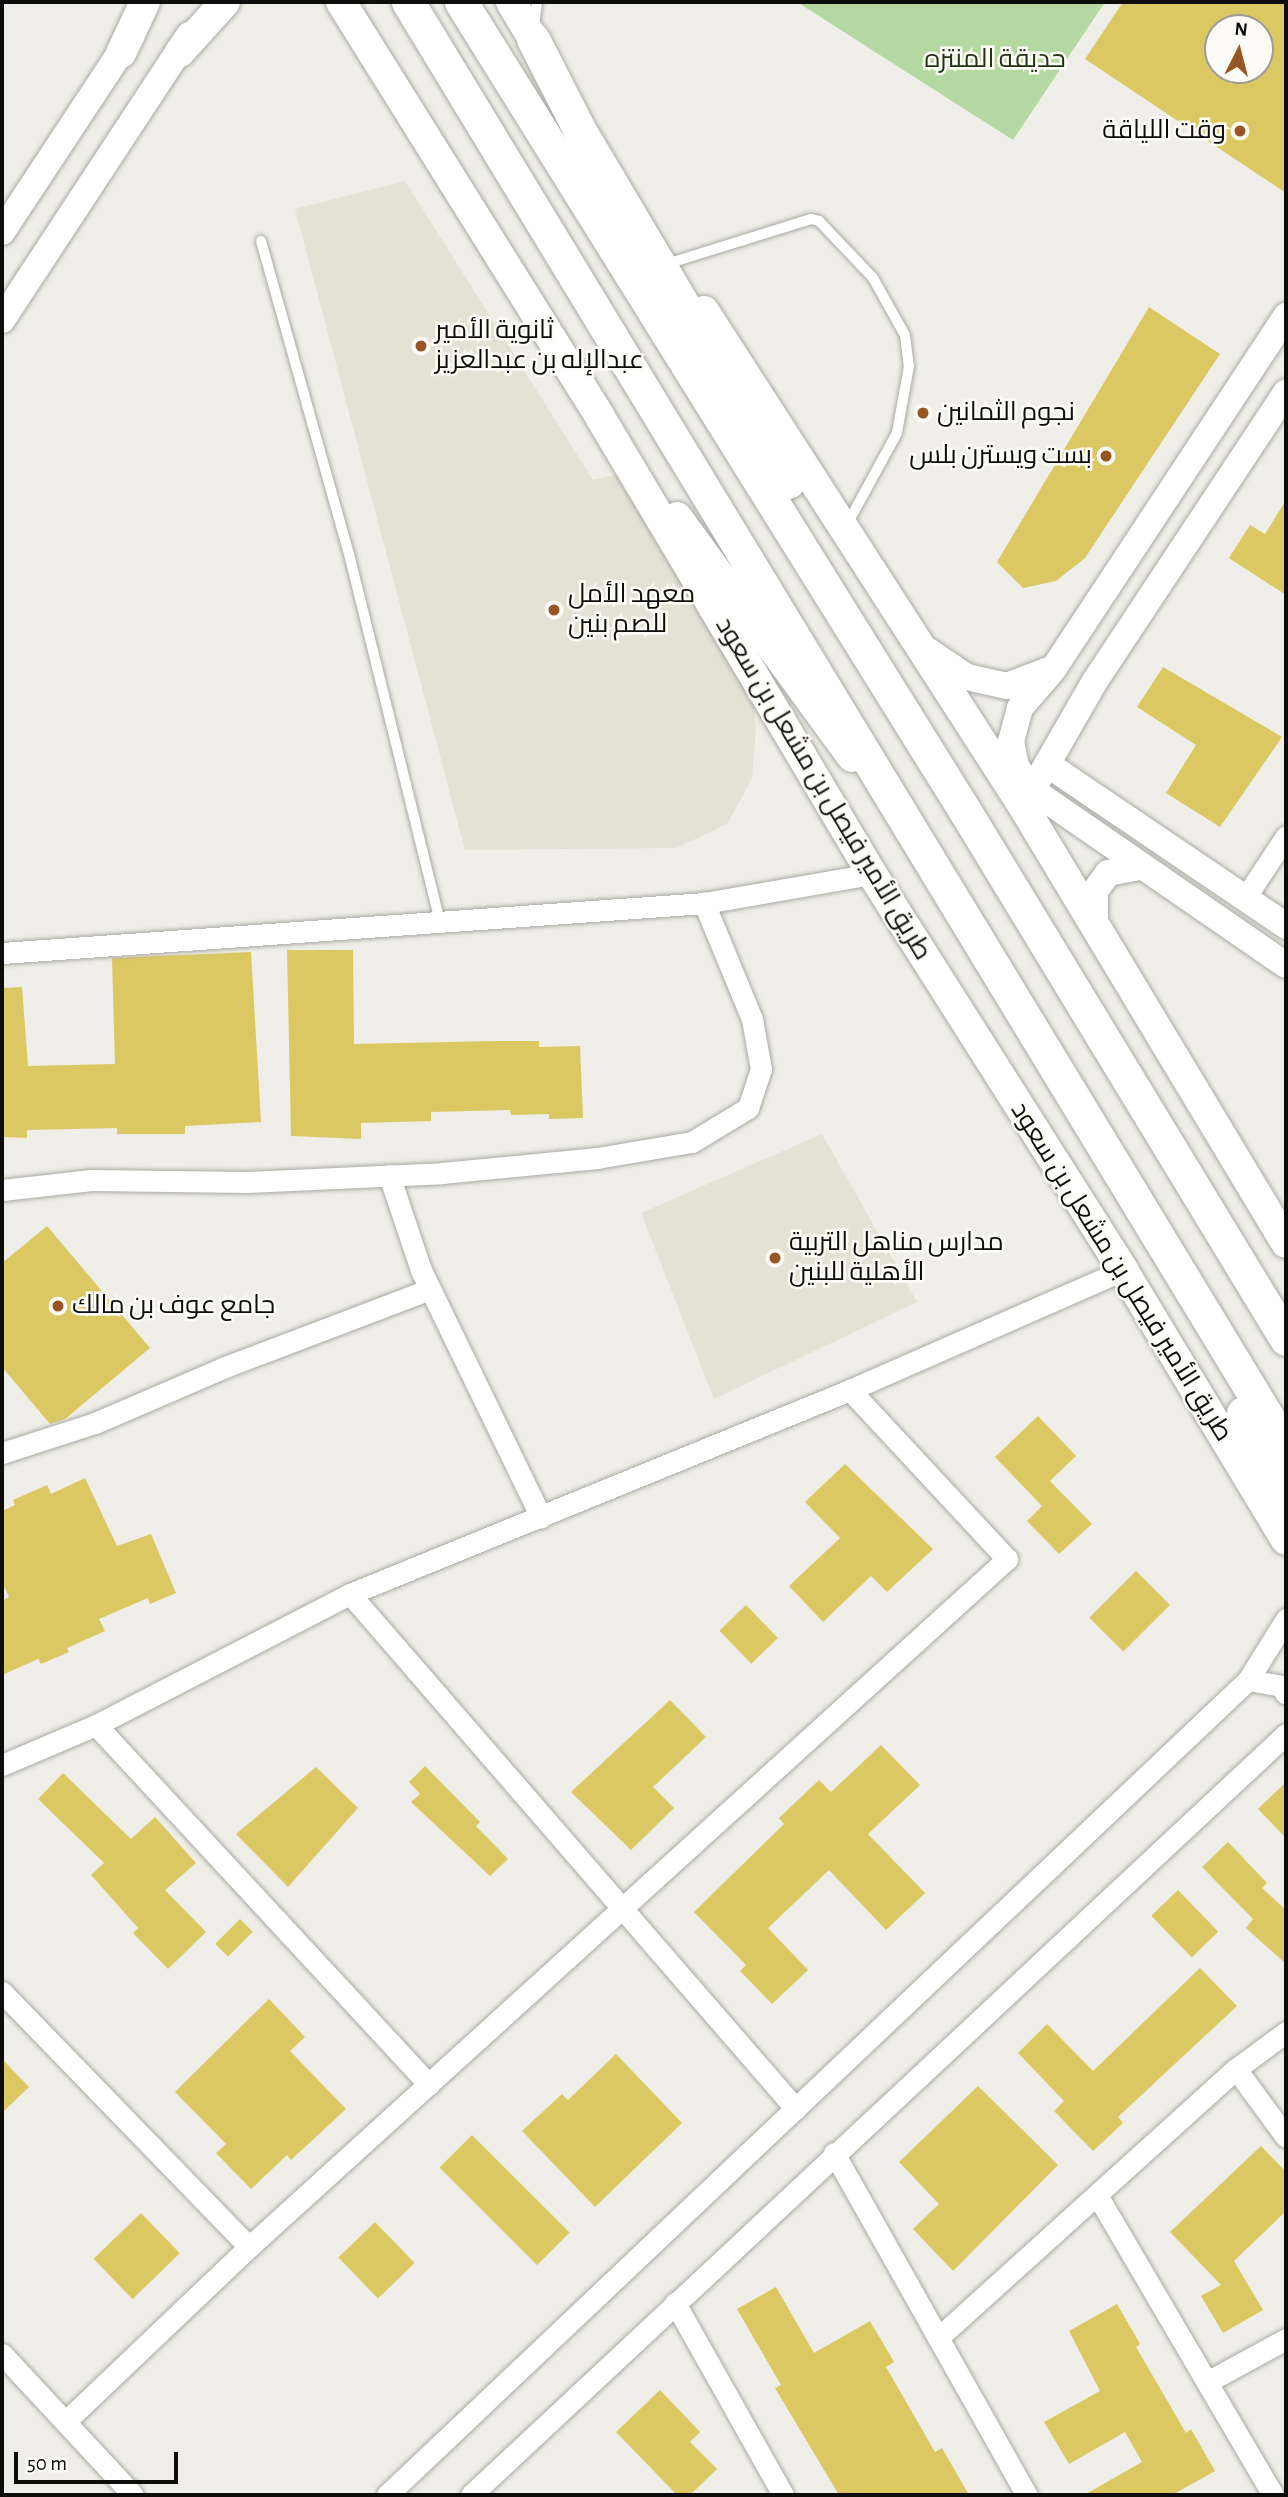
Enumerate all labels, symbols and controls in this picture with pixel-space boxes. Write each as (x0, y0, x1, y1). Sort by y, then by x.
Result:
north arrow (1204, 14, 1274, 84)
text: N (1233, 19, 1249, 40)
park label: حديقة المنتزه (924, 44, 1066, 76)
place label: وقت اللياقة (1102, 115, 1226, 147)
marker: وقت اللياقة (1232, 123, 1248, 139)
place label: ثانوية الأمير عبدالإله بن عبدالعزيز (435, 315, 644, 376)
marker: ثانوية الأمير عبدالإله بن عبدالعزيز (413, 338, 429, 354)
place label: نجوم الثمانين (937, 397, 1075, 429)
marker: نجوم الثمانين (915, 405, 931, 421)
place label: بست ويسترن بلس (909, 440, 1092, 472)
marker: بست ويسترن بلس (1098, 448, 1114, 464)
place label: معهد الأمل للصم بنين (568, 579, 695, 640)
marker: معهد الأمل للصم بنين (546, 602, 562, 618)
street label: طريق الأمير فيصل بن مشعل بن سعود (708, 612, 938, 966)
street label: طريق الأمير فيصل بن مشعل بن سعود (1003, 1096, 1239, 1448)
place label: مدارس مناهل التربية الأهلية للبنين (789, 1227, 1004, 1288)
marker: مدارس مناهل التربية الأهلية للبنين (767, 1250, 783, 1266)
place label: جامع عوف بن مالك (72, 1290, 275, 1322)
marker: جامع عوف بن مالك (50, 1298, 66, 1314)
scale bar (18, 2438, 182, 2482)
text: 50 m (27, 2453, 67, 2474)

